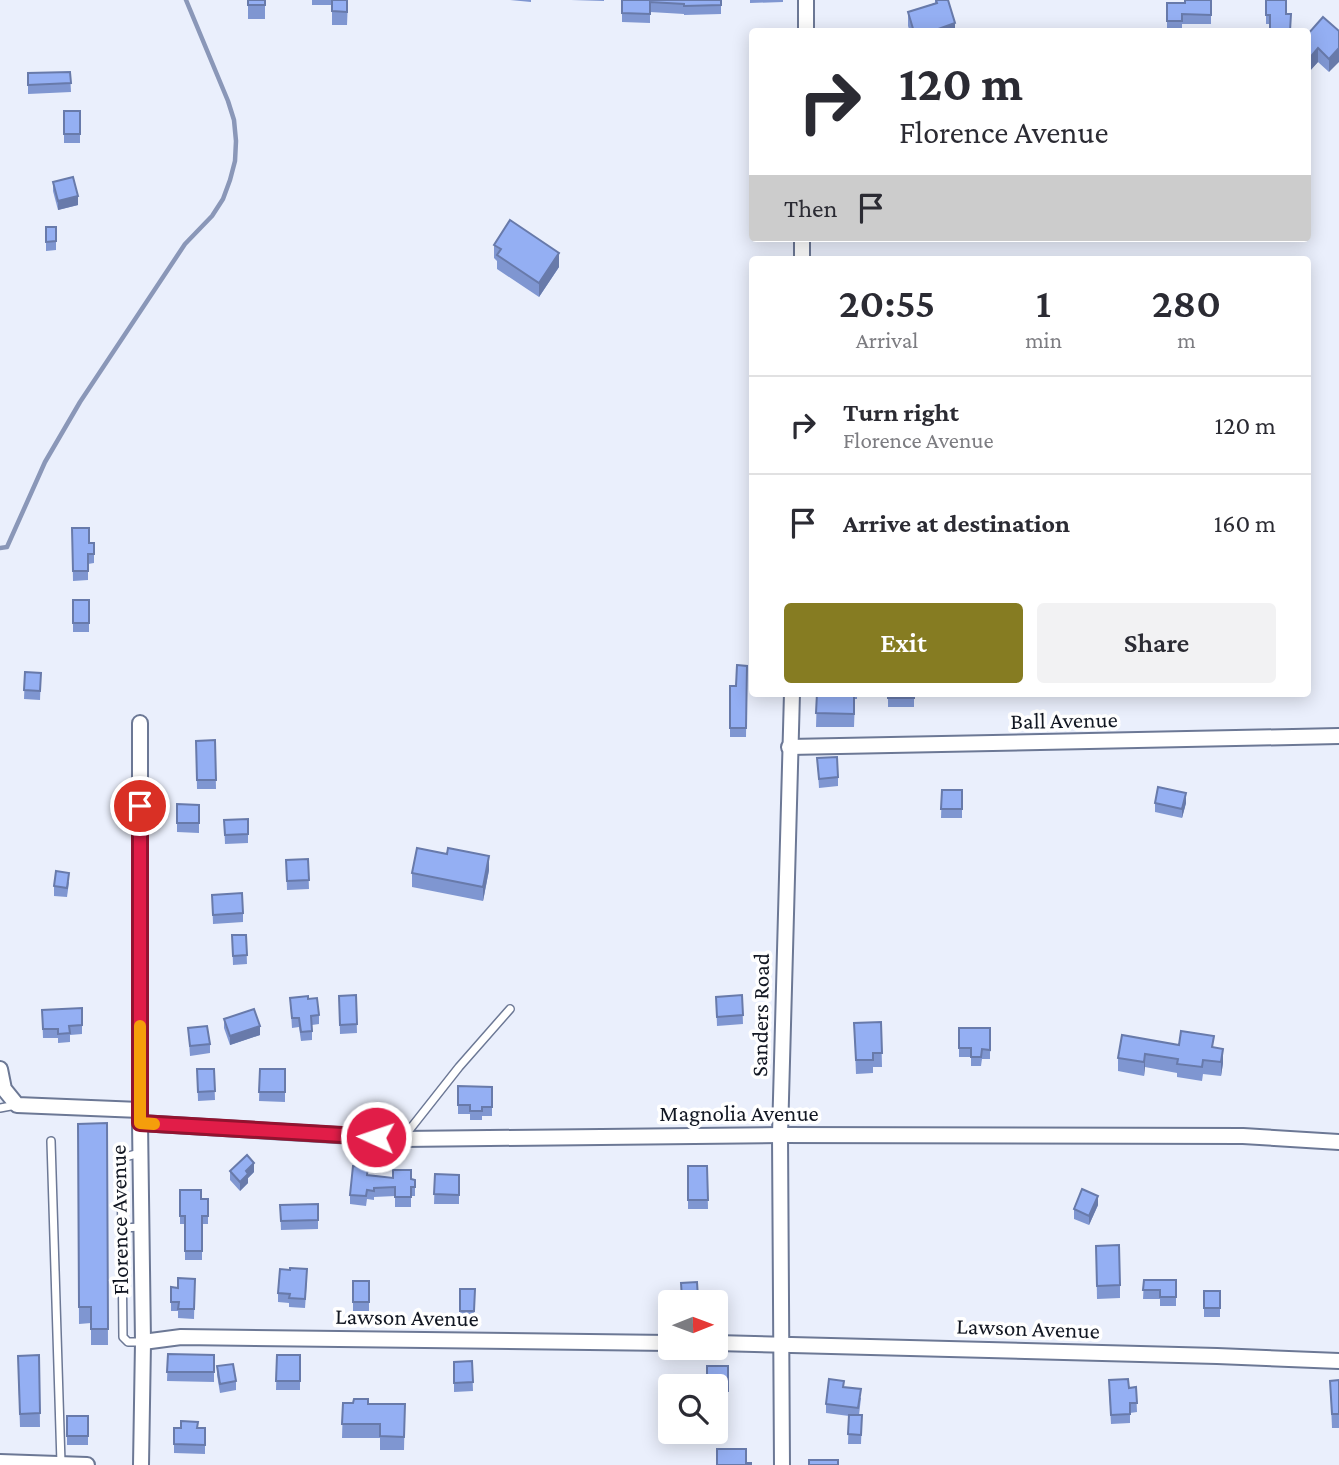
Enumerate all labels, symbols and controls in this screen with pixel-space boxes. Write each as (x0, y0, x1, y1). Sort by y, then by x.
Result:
icon: right (784, 56, 875, 147)
text: 120 m (899, 56, 1023, 111)
text: Florence Avenue (899, 114, 1108, 150)
icon: arrive (852, 189, 890, 227)
text: Then (784, 194, 838, 223)
text: 20:55 (839, 279, 935, 326)
text: 1 (1036, 279, 1051, 326)
text: 280 (1152, 279, 1221, 326)
text: Arrival (856, 327, 918, 353)
text: min (1025, 327, 1062, 353)
text: m (1177, 327, 1196, 353)
text: Turn right (843, 398, 959, 427)
icon: right (784, 406, 822, 444)
text: 120 m (1215, 411, 1276, 440)
text: Florence Avenue (843, 427, 994, 453)
icon: arrive (784, 504, 822, 542)
text: Arrive at destination (843, 509, 1070, 538)
text: 160 m (1214, 509, 1276, 538)
button: Exit (784, 603, 1023, 683)
button: Share (1037, 603, 1276, 683)
street label: Ball Avenue (1010, 706, 1118, 734)
pin (110, 776, 170, 836)
icon: arrive (121, 787, 159, 825)
street label: Sanders Road (746, 953, 774, 1077)
position arrow (339, 1100, 413, 1174)
street label: Magnolia Avenue (659, 1100, 819, 1126)
street label: Florence Avenue (105, 1145, 133, 1295)
north arrow (658, 1290, 728, 1360)
map controls (658, 1290, 728, 1444)
street label: Lawson Avenue (335, 1303, 479, 1331)
street label: Lawson Avenue (956, 1313, 1100, 1343)
button: search (658, 1374, 728, 1444)

